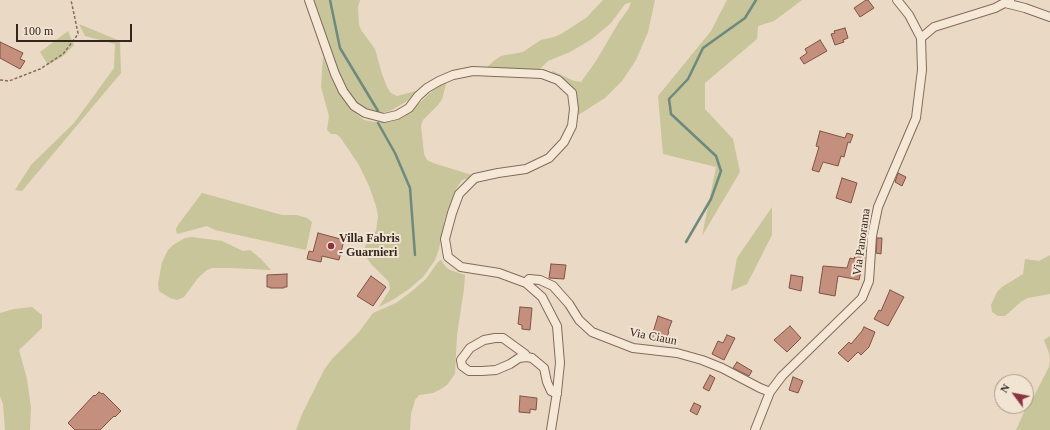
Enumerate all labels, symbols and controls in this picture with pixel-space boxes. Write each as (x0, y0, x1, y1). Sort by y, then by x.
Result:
scale bar (18, 16, 134, 42)
text: 100 m (23, 24, 53, 38)
street label: Via Panorama (850, 208, 874, 276)
place label: Villa Fabris - Guarnieri (339, 232, 400, 260)
marker: Villa Fabris - Guarnieri (326, 241, 336, 251)
street label: Via Ciaun (628, 325, 678, 349)
north arrow (994, 374, 1034, 414)
text: N (997, 382, 1012, 395)

